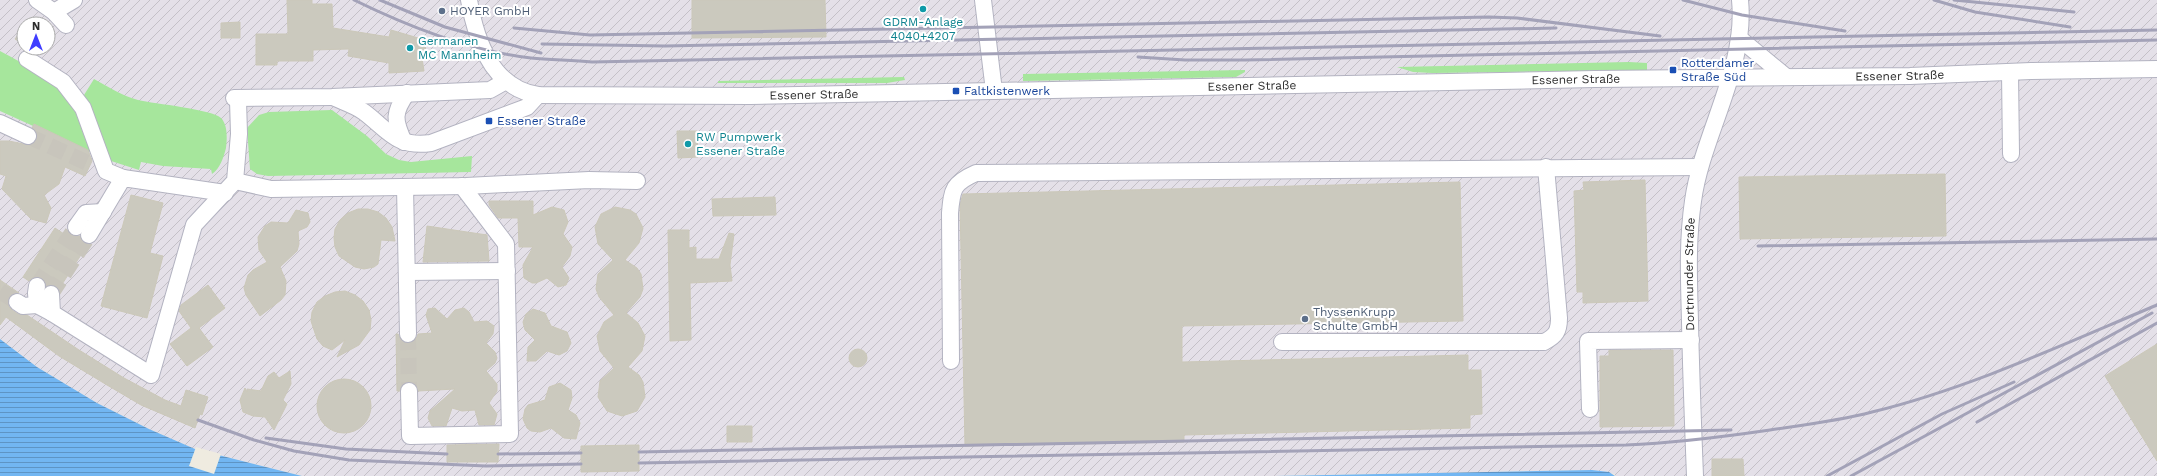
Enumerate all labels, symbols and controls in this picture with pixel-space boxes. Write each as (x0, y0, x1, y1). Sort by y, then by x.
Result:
place label: HOYER GmbH (450, 4, 530, 18)
marker: GDRM-Anlage 4040+4207 (918, 4, 928, 14)
marker: HOYER GmbH (437, 6, 447, 16)
place label: GDRM-Anlage 4040+4207 (883, 15, 963, 43)
north arrow (16, 16, 56, 56)
text: N (32, 20, 40, 33)
place label: Germanen MC Mannheim (418, 34, 501, 62)
marker: Germanen MC Mannheim (405, 43, 415, 53)
place label: Rotterdamer Straße Süd (1681, 56, 1754, 84)
marker: Rotterdamer Straße Süd (1668, 65, 1678, 75)
street label: Essener Straße (1855, 68, 1945, 84)
street label: Essener Straße (1531, 72, 1620, 87)
street label: Essener Straße (1207, 78, 1297, 94)
place label: Faltkistenwerk (964, 84, 1050, 98)
marker: Faltkistenwerk (951, 86, 961, 96)
street label: Essener Straße (769, 87, 859, 103)
place label: Essener Straße (497, 114, 586, 128)
marker: Essener Straße (484, 116, 494, 126)
place label: RW Pumpwerk Essener Straße (696, 130, 785, 158)
marker: RW Pumpwerk Essener Straße (683, 139, 693, 149)
street label: Dortmunder Straße (1682, 217, 1698, 331)
place label: ThyssenKrupp Schulte GmbH (1313, 305, 1398, 333)
marker: ThyssenKrupp Schulte GmbH (1300, 314, 1310, 324)

